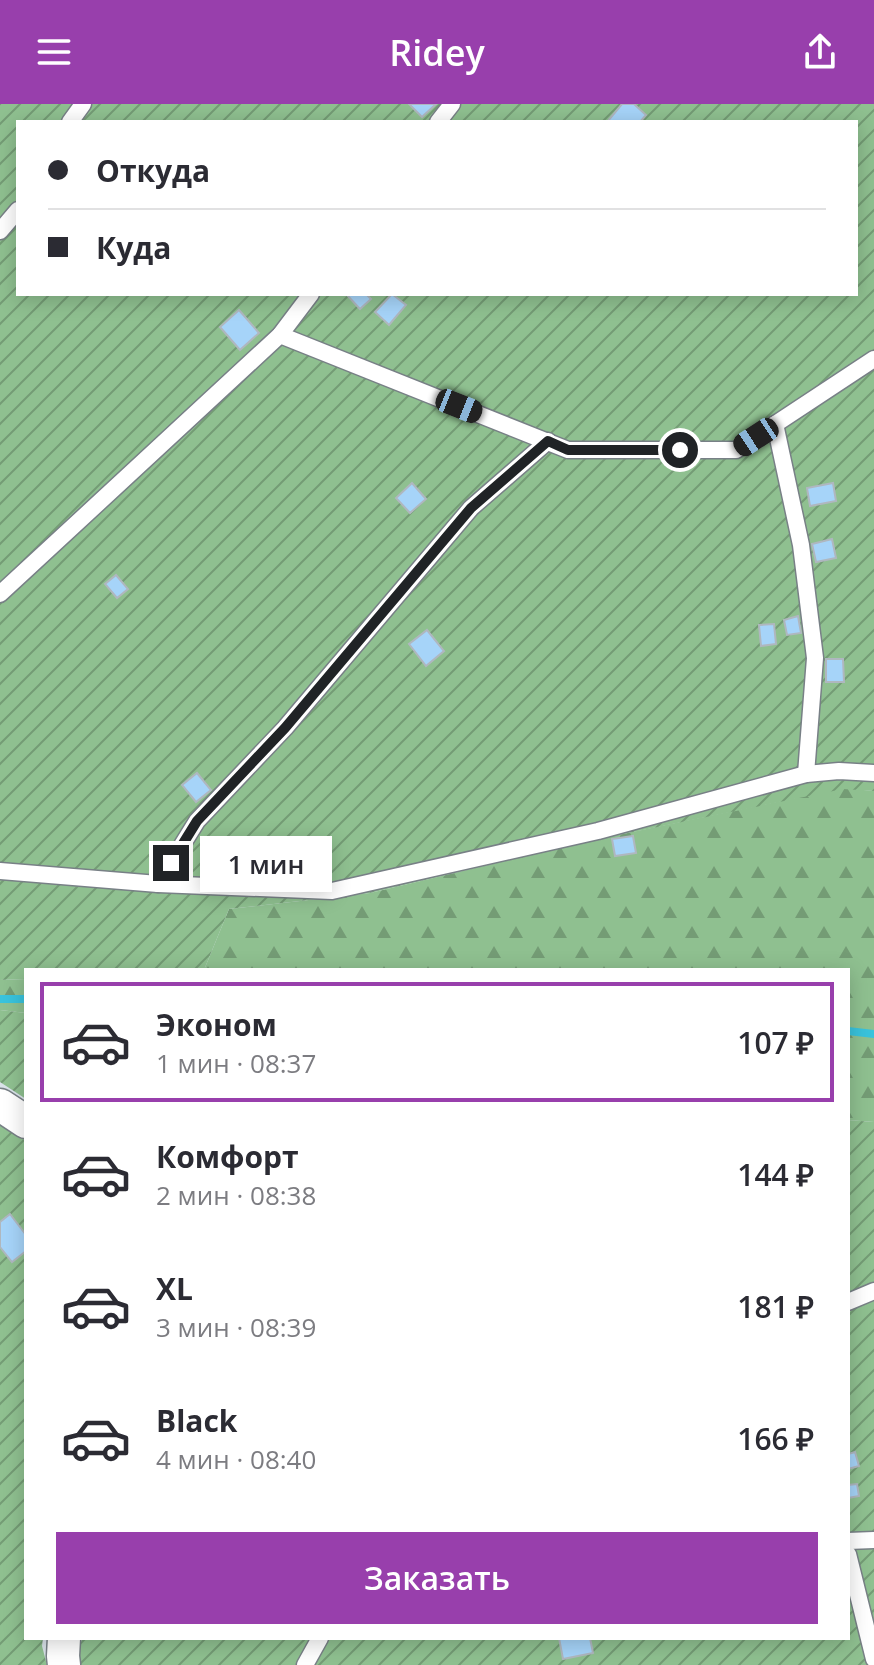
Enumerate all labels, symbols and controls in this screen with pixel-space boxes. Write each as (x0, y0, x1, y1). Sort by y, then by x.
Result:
text: Ridey (389, 28, 485, 77)
icon: menu (32, 30, 76, 74)
icon: share (798, 30, 842, 74)
text: Откуда (96, 150, 210, 191)
text: Куда (96, 227, 171, 268)
car (432, 386, 486, 426)
car (729, 414, 783, 460)
route start (662, 432, 698, 468)
callout: 1 мин (199, 835, 331, 891)
route end (153, 845, 189, 881)
text: 1 мин (228, 846, 304, 882)
text: Эконом (156, 1004, 277, 1045)
icon: car (60, 1006, 132, 1078)
text: 107 ₽ (737, 1022, 814, 1063)
text: 1 мин · 08:37 (156, 1045, 316, 1081)
text: Комфорт (156, 1136, 299, 1177)
icon: car (60, 1138, 132, 1210)
text: 144 ₽ (737, 1154, 814, 1195)
text: 2 мин · 08:38 (156, 1177, 316, 1213)
text: XL (156, 1268, 193, 1309)
icon: car (60, 1270, 132, 1342)
text: 181 ₽ (737, 1286, 814, 1327)
text: 3 мин · 08:39 (156, 1309, 316, 1345)
text: Black (156, 1400, 237, 1441)
icon: car (60, 1402, 132, 1474)
text: 166 ₽ (737, 1418, 814, 1459)
text: 4 мин · 08:40 (156, 1441, 316, 1477)
button: Заказать (56, 1532, 818, 1624)

